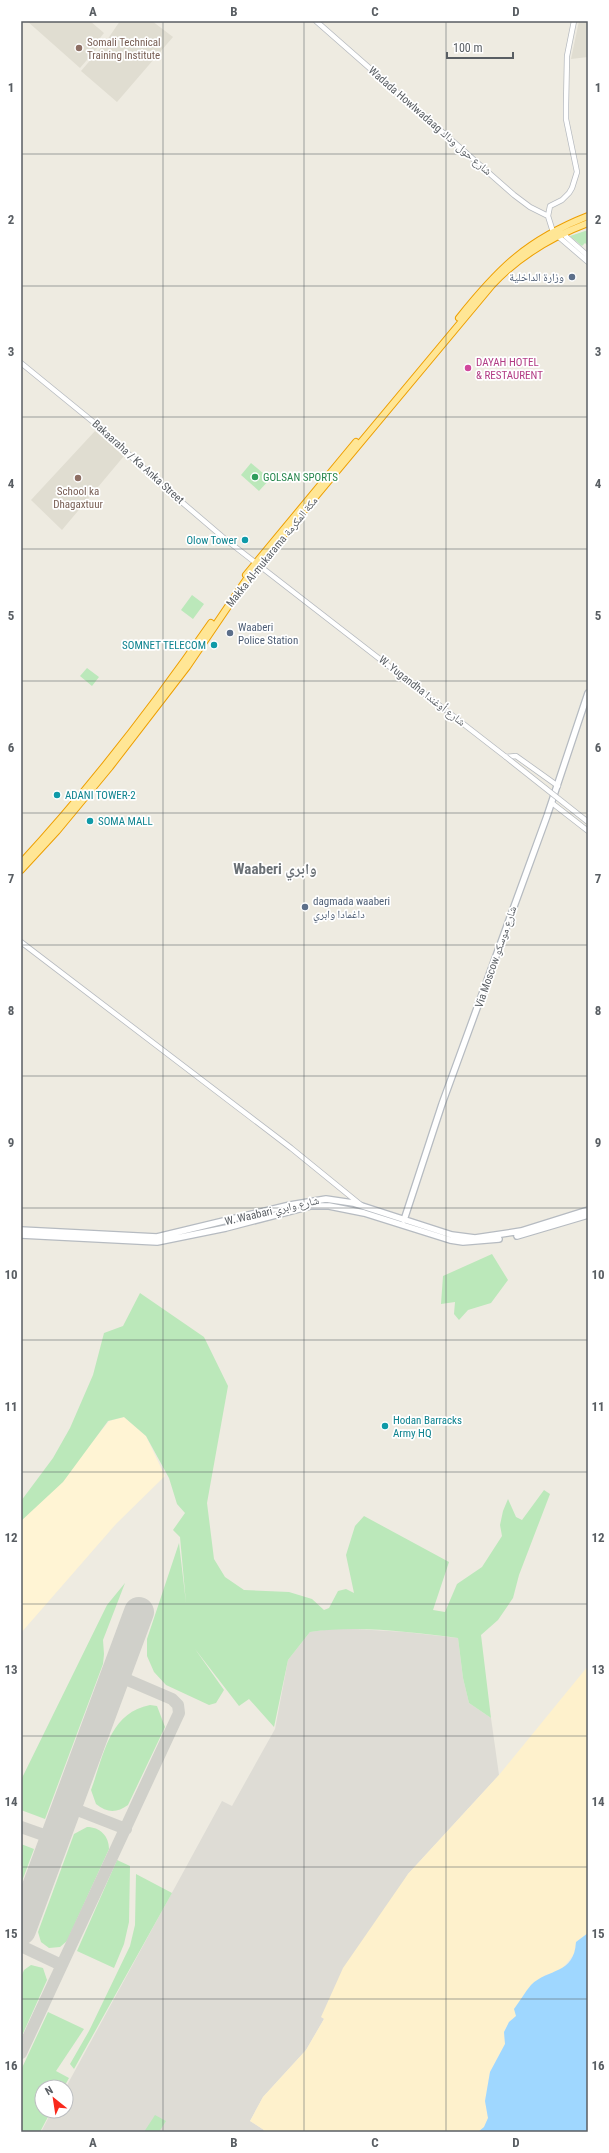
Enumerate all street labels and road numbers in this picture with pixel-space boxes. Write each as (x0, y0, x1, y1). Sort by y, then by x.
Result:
street label: Wadada Howlwadaag شارع حول وداك (366, 64, 494, 178)
street label: Bakaaraha / Ka Anka Street (89, 417, 187, 507)
street label: Makka Al-mukarama مكة المكرمة (224, 494, 320, 610)
street label: W. Yugandha شارع أوغندا (376, 652, 468, 729)
street label: Via Moscow شارع موسكو (472, 904, 520, 1010)
street label: W. Waabari شارع وابري (224, 1194, 321, 1230)

